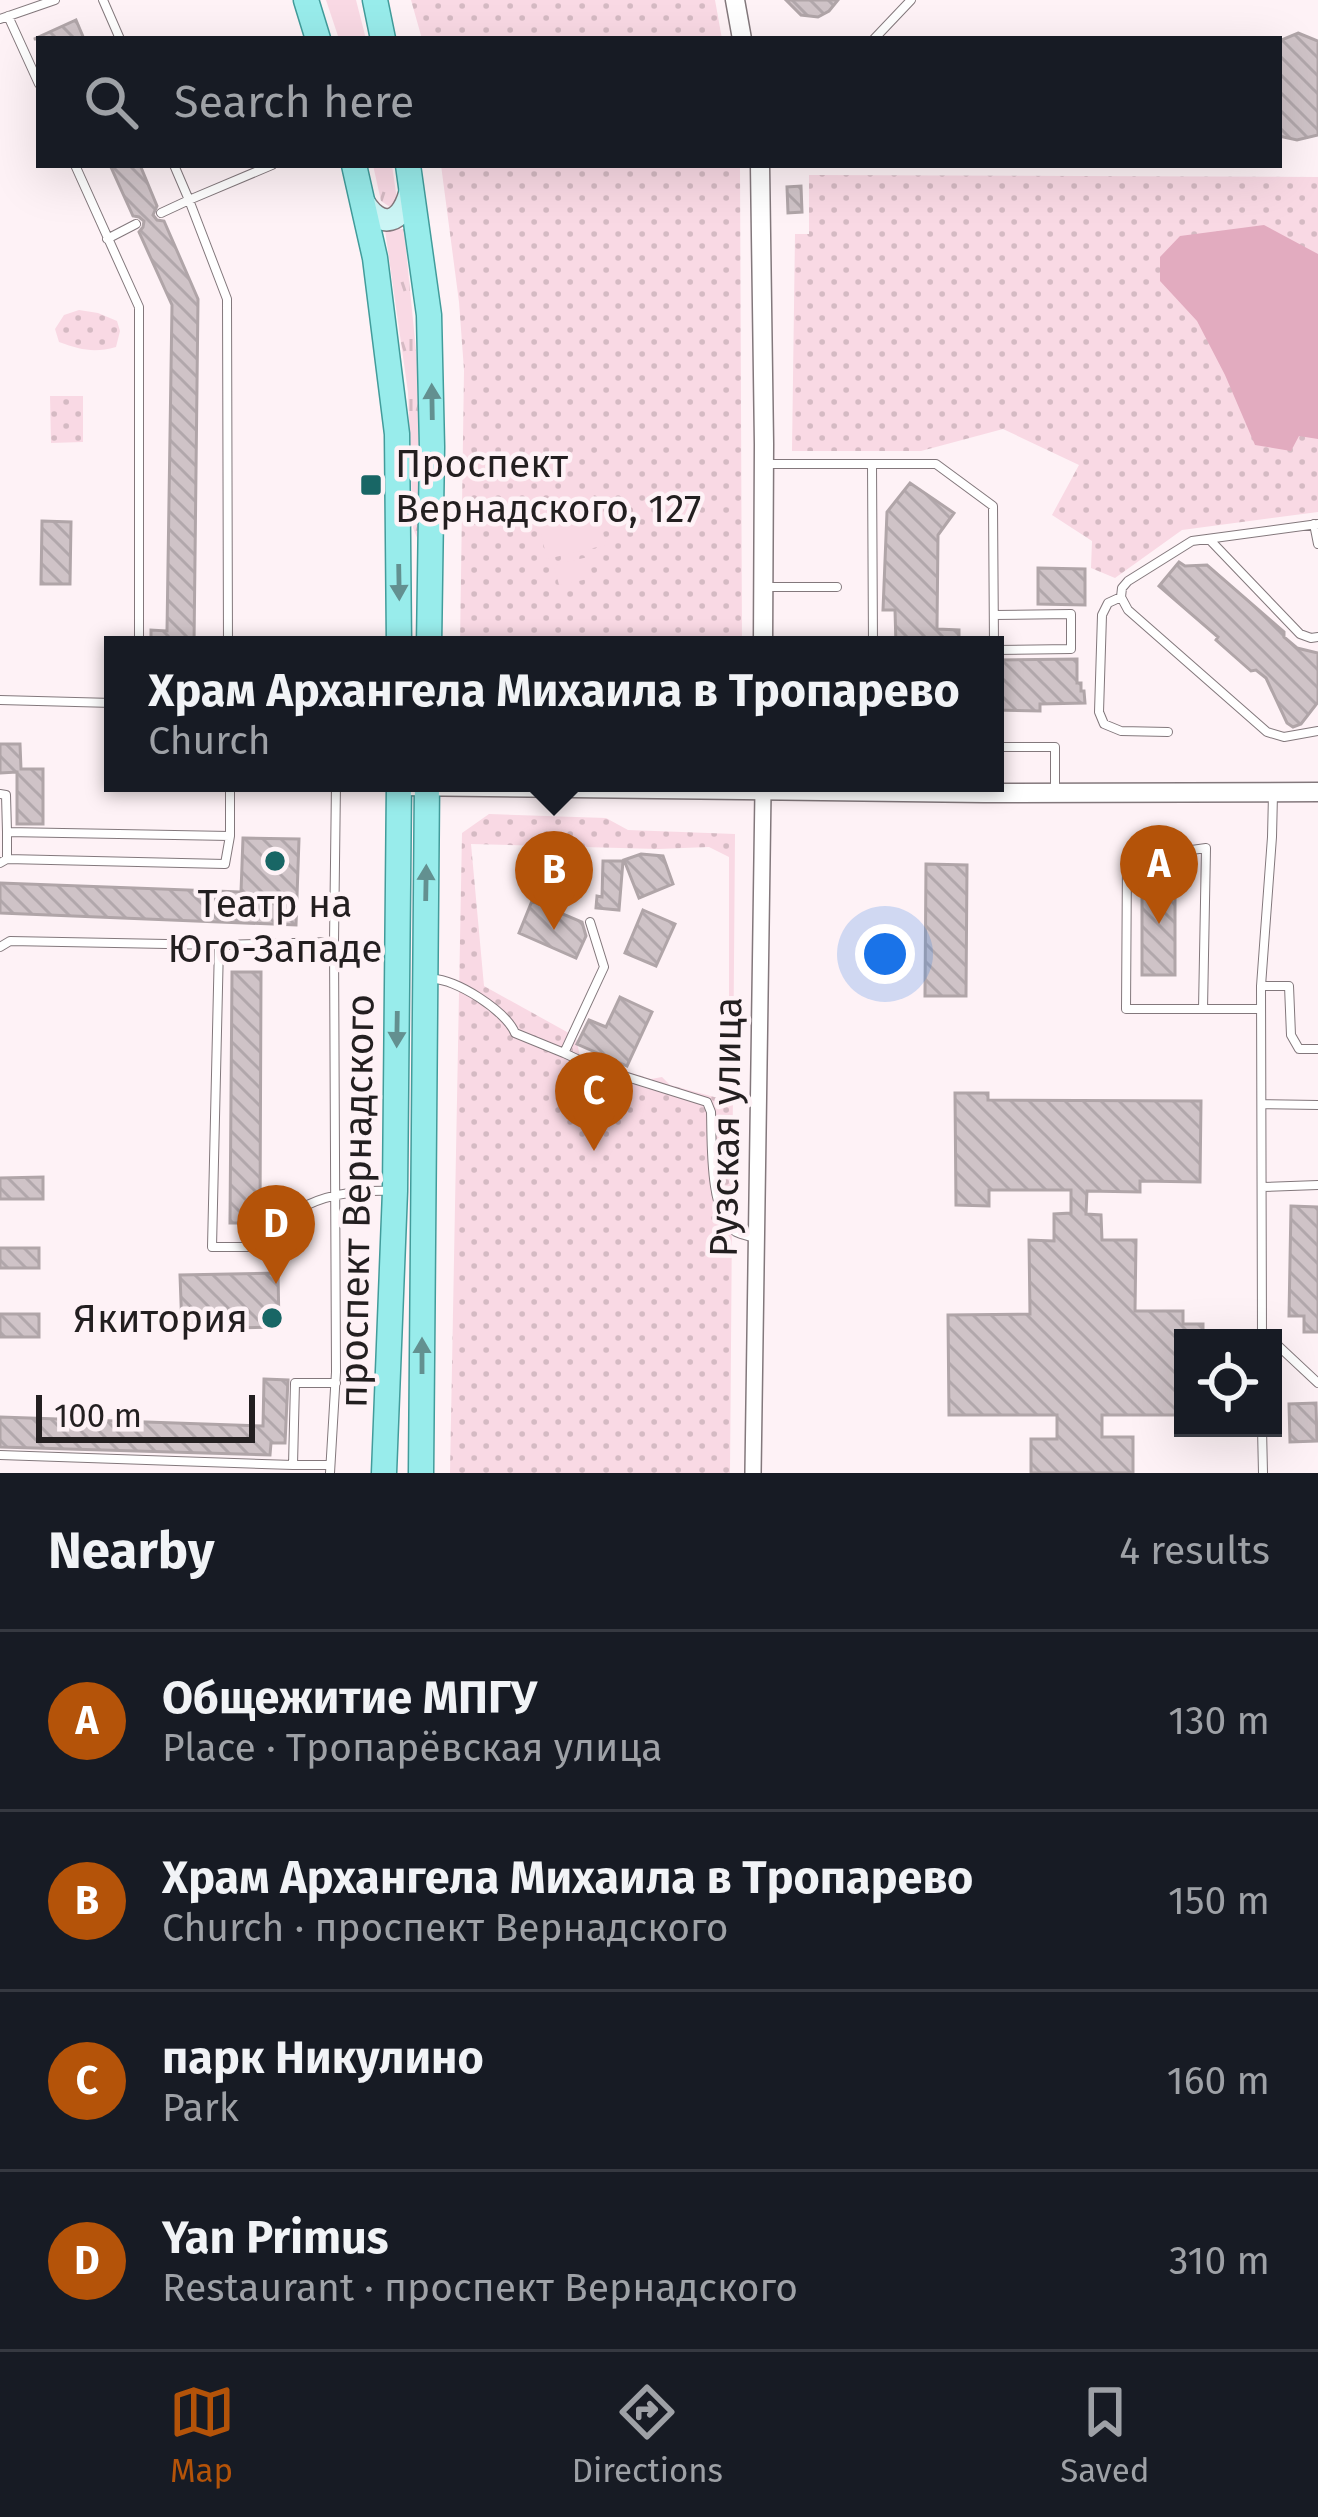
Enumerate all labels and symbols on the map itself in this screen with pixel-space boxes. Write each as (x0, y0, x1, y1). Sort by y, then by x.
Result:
one-way arrow (422, 382, 441, 420)
place label: Проспект Вернадского, 127 (395, 441, 701, 532)
marker: Проспект Вернадского, 127 (358, 472, 384, 498)
one-way arrow (389, 564, 408, 602)
pin: A (1120, 825, 1198, 924)
pin: B (515, 831, 593, 930)
marker: Театр на Юго-Западе (262, 848, 288, 874)
one-way arrow (416, 863, 435, 901)
place label: Театр на Юго-Западе (168, 881, 382, 972)
your location (855, 924, 915, 984)
street label: проспект Вернадского (330, 994, 384, 1408)
street label: Рузская улица (701, 996, 751, 1258)
one-way arrow (387, 1011, 406, 1049)
pin: C (555, 1052, 633, 1151)
pin: D (237, 1185, 315, 1284)
place label: Якитория (73, 1296, 248, 1342)
marker: Якитория (259, 1305, 285, 1331)
one-way arrow (412, 1336, 432, 1374)
scale bar (36, 1389, 255, 1442)

